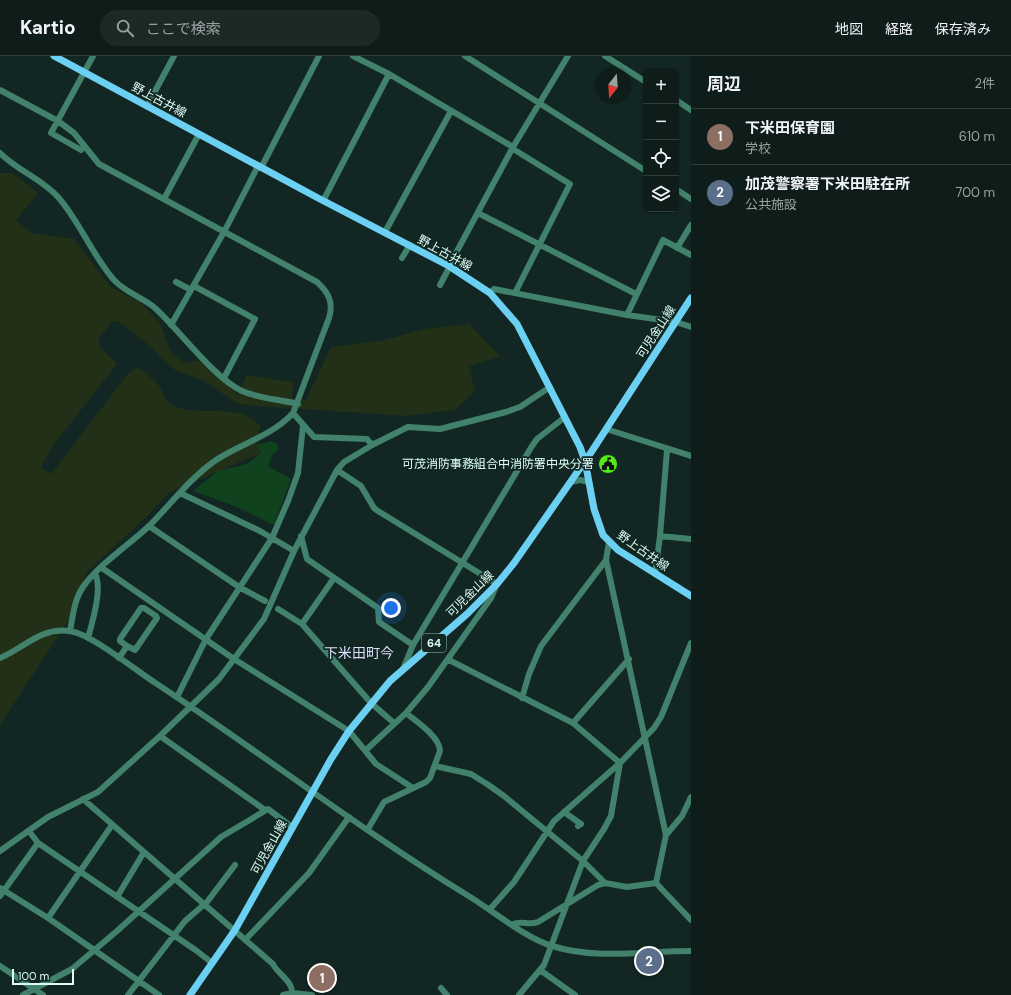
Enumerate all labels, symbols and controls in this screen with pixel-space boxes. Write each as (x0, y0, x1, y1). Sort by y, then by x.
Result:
search box (100, 10, 380, 46)
text: Kartio (20, 15, 76, 40)
icon: search (114, 17, 136, 39)
text: ここで検索 (146, 19, 221, 39)
text: 地図 (835, 20, 863, 38)
text: 経路 (885, 20, 913, 38)
text: 保存済み (935, 20, 991, 38)
north arrow (595, 68, 631, 104)
map controls (643, 68, 679, 212)
button: + (643, 68, 679, 104)
text: 周辺 (707, 73, 741, 95)
text: 2件 (975, 75, 995, 92)
street label: 野上古井線 (129, 79, 189, 121)
button: − (643, 104, 679, 140)
text: 下米田保育園 (745, 118, 835, 138)
text: 1 (718, 128, 722, 145)
text: 610 m (959, 128, 995, 145)
button: locate (643, 140, 679, 176)
text: 学校 (745, 140, 771, 157)
text: 加茂警察署下米田駐在所 (745, 174, 910, 194)
button: layers (643, 176, 679, 212)
text: 2 (716, 184, 724, 201)
text: 700 m (955, 184, 995, 201)
text: 公共施設 (745, 196, 797, 213)
street label: 野上古井線 (415, 231, 475, 275)
street label: 可児金山線 (633, 302, 679, 362)
public building icon: 可茂消防事務組合中消防署中央分署 (597, 453, 619, 475)
place label: 可茂消防事務組合中消防署中央分署 (402, 456, 594, 472)
street label: 野上古井線 (614, 527, 672, 575)
street label: 可児金山線 (443, 567, 497, 621)
your location (381, 598, 401, 618)
road number: 64 (422, 634, 446, 652)
district label: 下米田町今 (324, 644, 394, 662)
street label: 可児金山線 (247, 817, 291, 877)
pin: 2 (636, 946, 662, 976)
pin: 1 (309, 963, 335, 993)
scale bar (12, 967, 74, 986)
text: 100 m (18, 969, 49, 983)

